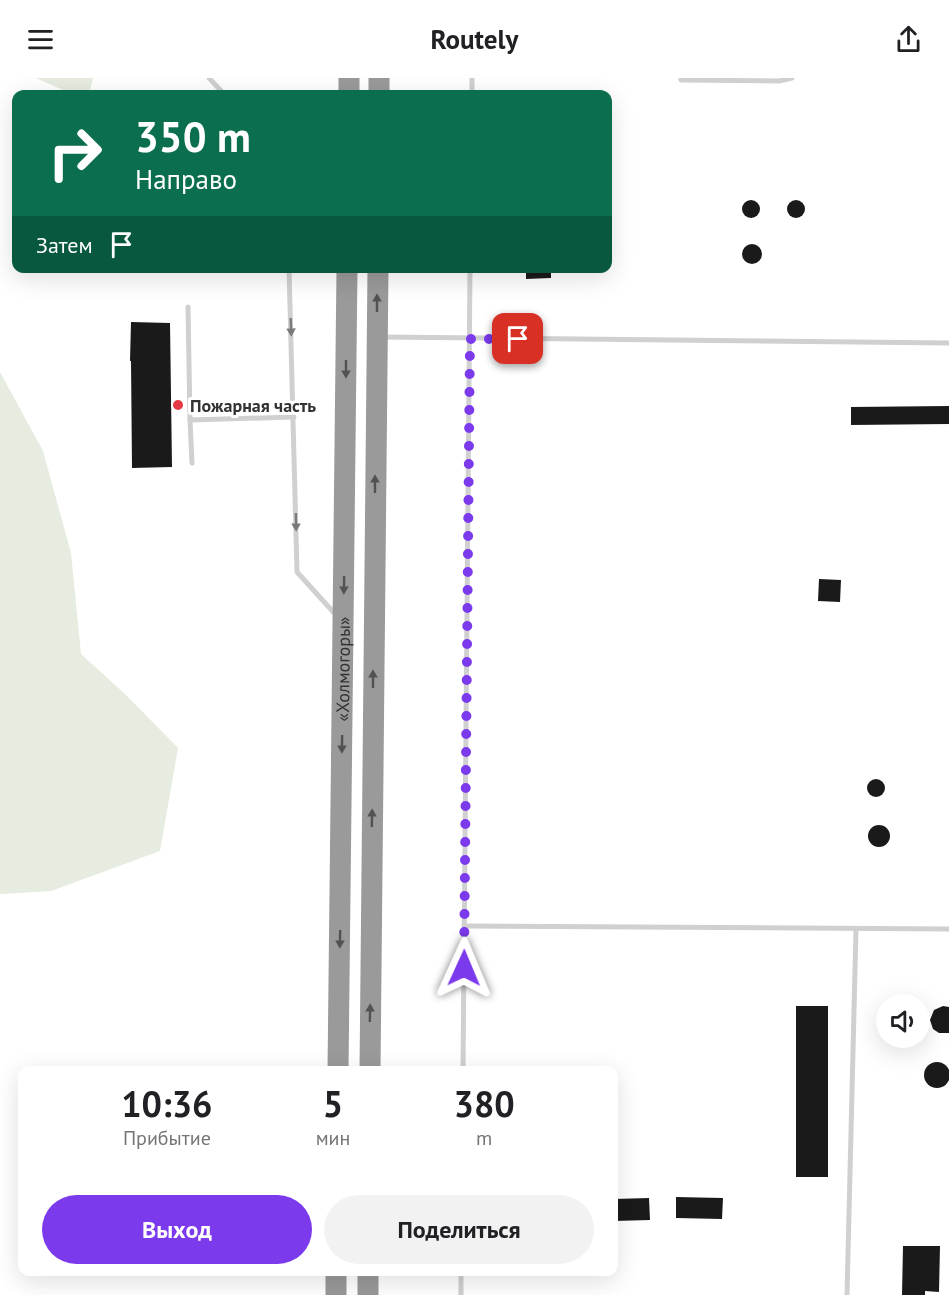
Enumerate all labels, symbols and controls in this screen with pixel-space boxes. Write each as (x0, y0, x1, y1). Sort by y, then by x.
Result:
text: Routely (431, 22, 518, 56)
icon: menu (24, 23, 57, 56)
icon: share (892, 23, 925, 56)
text: 350 m (135, 109, 251, 164)
icon: right (36, 114, 114, 192)
text: Направо (135, 162, 237, 196)
icon: arrive (105, 228, 138, 261)
text: Затем (36, 231, 93, 259)
one-way arrow (373, 293, 382, 312)
pin (492, 313, 543, 364)
one-way arrow (286, 317, 295, 336)
icon: arrive (501, 322, 534, 355)
one-way arrow (341, 359, 351, 378)
place label: Пожарная часть (190, 394, 316, 417)
marker: Пожарная часть (171, 398, 185, 412)
one-way arrow (370, 474, 380, 493)
one-way arrow (291, 512, 301, 531)
one-way arrow (339, 575, 349, 594)
street label: «Холмогоры» (330, 616, 355, 722)
one-way arrow (369, 669, 378, 688)
one-way arrow (337, 735, 347, 754)
one-way arrow (367, 808, 377, 827)
one-way arrow (335, 930, 345, 949)
position arrow (432, 936, 496, 1000)
map controls (876, 994, 930, 1048)
button: sound (876, 994, 930, 1048)
one-way arrow (366, 1003, 375, 1022)
text: 10:36 (121, 1080, 213, 1127)
text: 5 (323, 1080, 343, 1127)
text: 380 (454, 1080, 515, 1127)
text: Прибытие (123, 1125, 211, 1151)
text: мин (316, 1125, 350, 1151)
text: m (476, 1125, 492, 1151)
button: Выход (42, 1195, 312, 1264)
button: Поделиться (324, 1195, 594, 1264)

